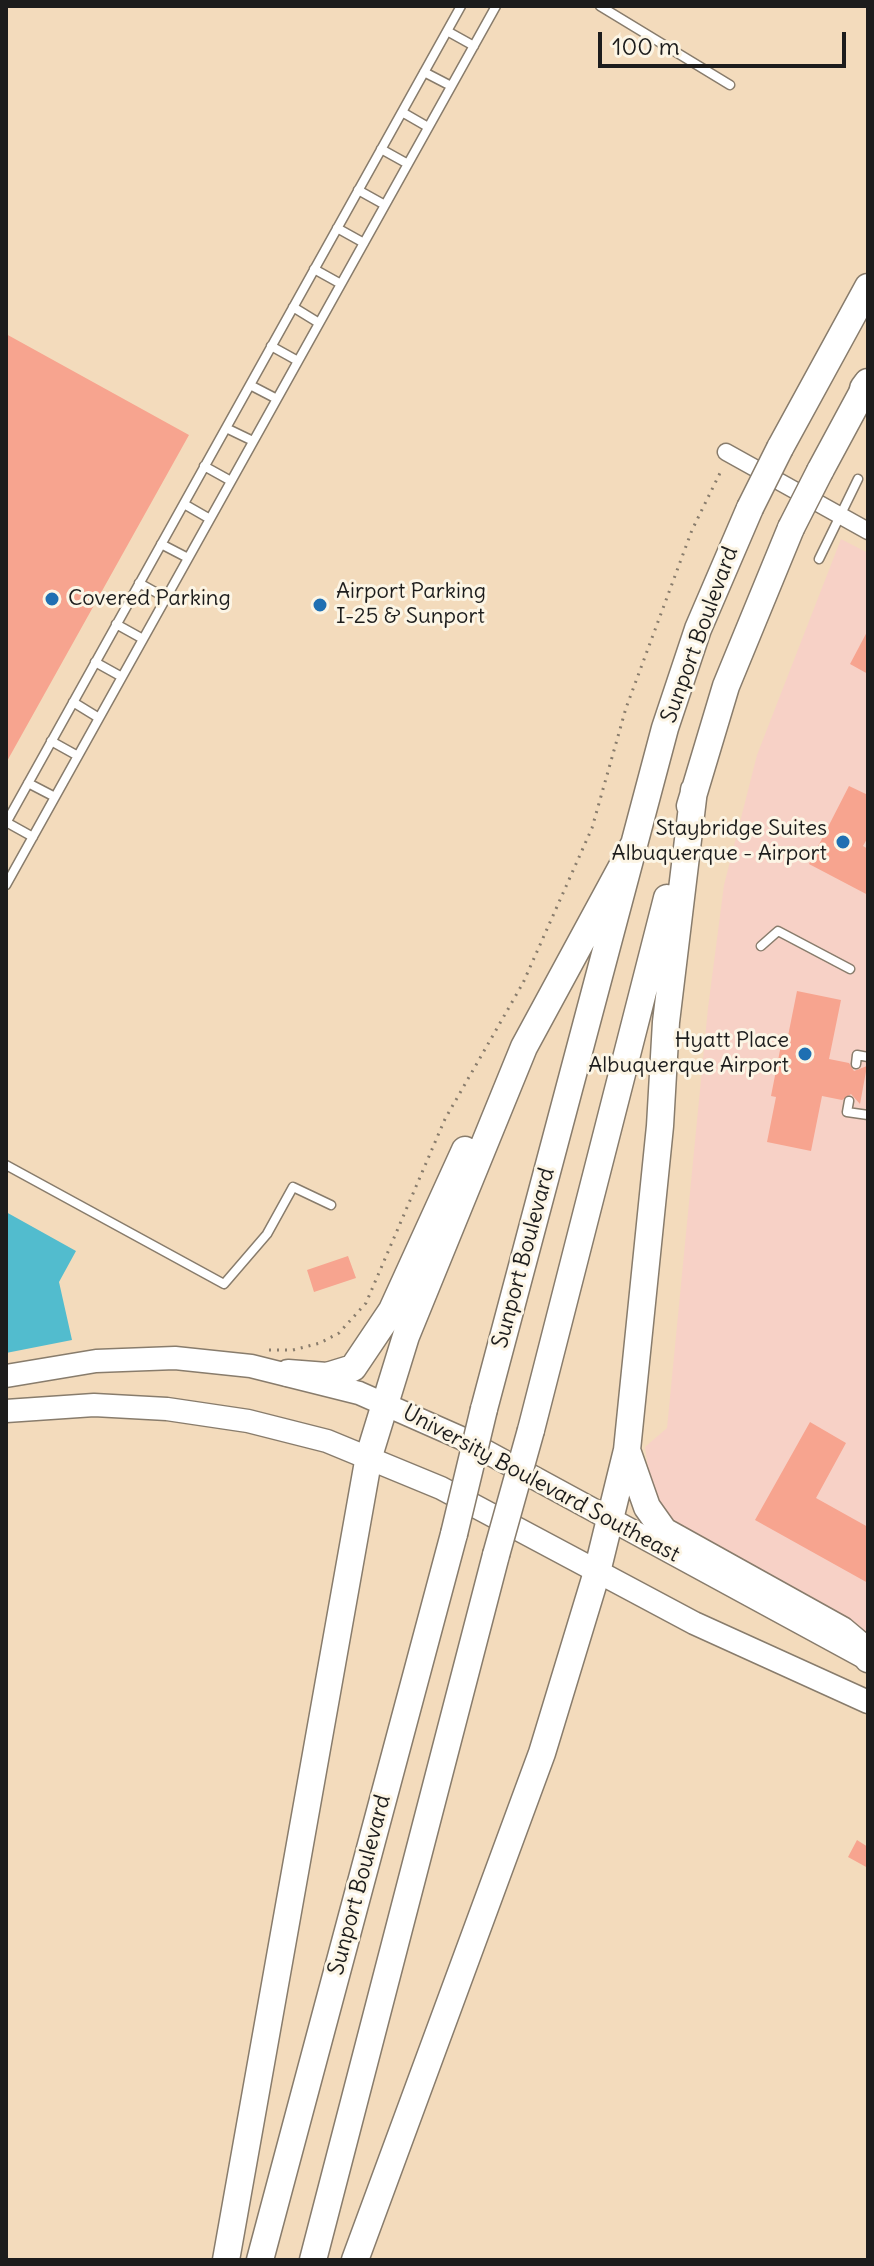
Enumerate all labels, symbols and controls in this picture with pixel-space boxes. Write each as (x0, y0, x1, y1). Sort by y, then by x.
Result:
scale bar (602, 16, 850, 66)
text: 100 m (612, 31, 680, 61)
street label: Sunport Boulevard (656, 543, 744, 727)
place label: Airport Parking I-25 & Sunport (336, 579, 486, 630)
place label: Covered Parking (68, 586, 231, 612)
marker: Covered Parking (43, 590, 61, 608)
marker: Airport Parking I-25 & Sunport (311, 596, 329, 614)
place label: Staybridge Suites Albuquerque - Airport (612, 816, 827, 868)
marker: Staybridge Suites Albuquerque - Airport (834, 833, 852, 851)
place label: Hyatt Place Albuquerque Airport (588, 1028, 789, 1080)
marker: Hyatt Place Albuquerque Airport (796, 1045, 814, 1063)
street label: Sunport Boulevard (487, 1165, 561, 1351)
street label: University Boulevard Southeast (398, 1400, 684, 1568)
street label: Sunport Boulevard (323, 1792, 397, 1978)

